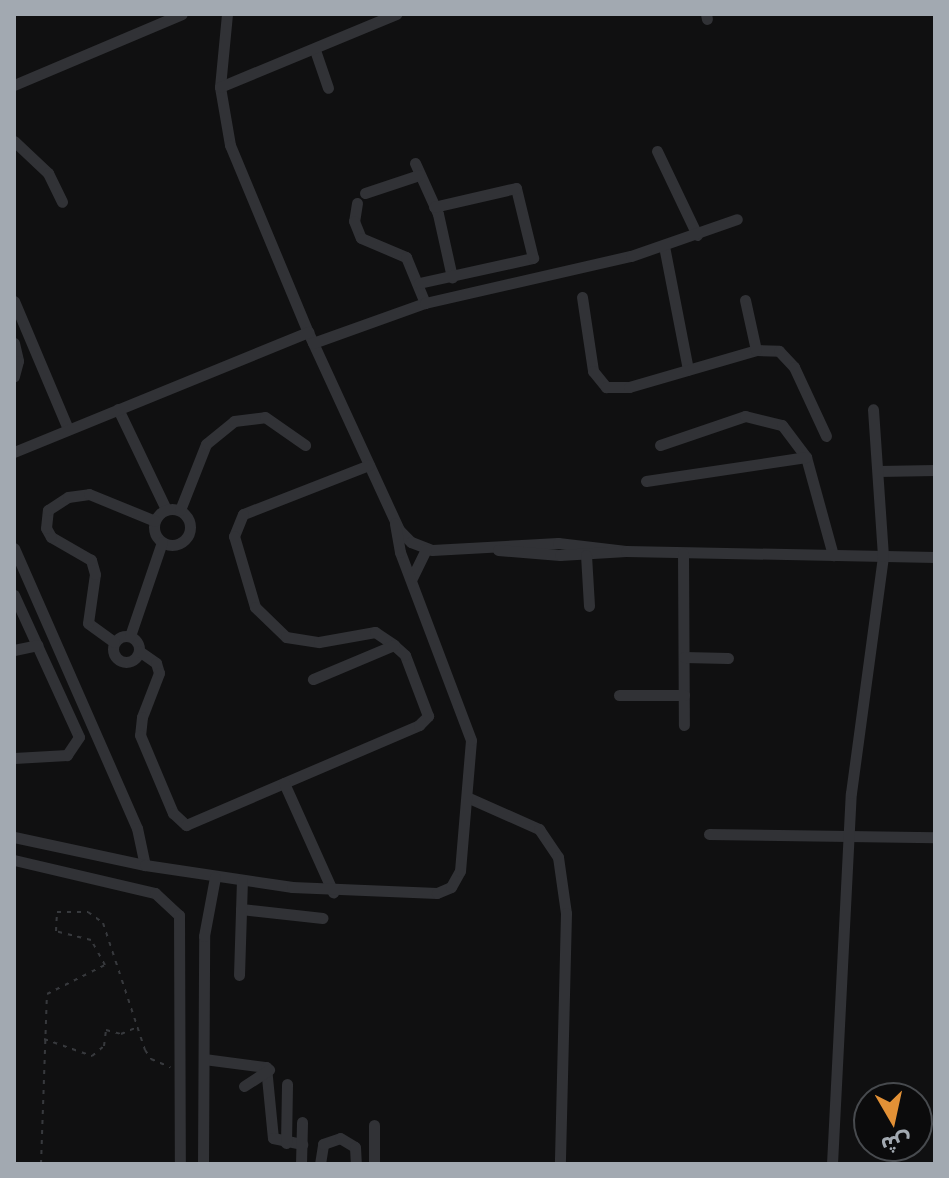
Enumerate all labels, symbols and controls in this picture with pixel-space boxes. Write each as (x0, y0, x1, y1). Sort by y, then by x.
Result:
north arrow (853, 1082, 933, 1162)
text: ش (880, 1129, 913, 1159)

